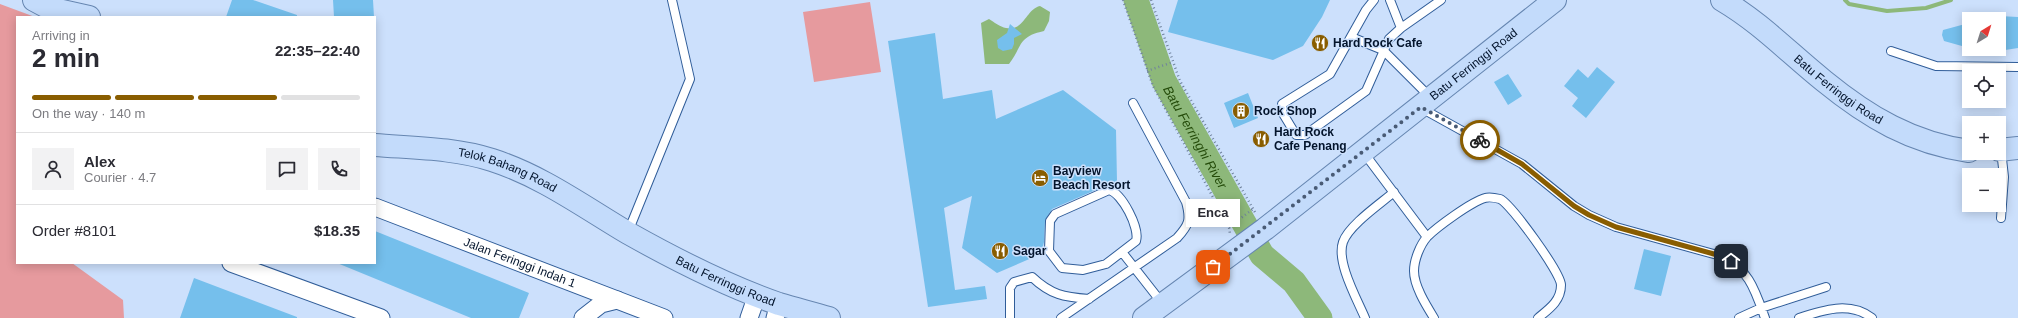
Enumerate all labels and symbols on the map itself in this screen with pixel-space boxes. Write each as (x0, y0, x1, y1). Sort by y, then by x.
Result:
north arrow (1962, 12, 2006, 56)
street label: Batu Ferringgi Road (1427, 25, 1520, 103)
restaurant icon: Hard Rock Cafe (1310, 33, 1330, 53)
place label: Hard Rock Cafe (1333, 36, 1423, 50)
street label: Batu Ferringgi Road (1791, 52, 1885, 127)
water label: Batu Ferringhi River (1160, 83, 1230, 192)
building icon: Rock Shop (1231, 101, 1251, 121)
place label: Rock Shop (1254, 104, 1317, 118)
courier (1460, 120, 1500, 160)
place label: Hard Rock Cafe Penang (1274, 125, 1347, 153)
restaurant icon: Hard Rock Cafe Penang (1251, 129, 1271, 149)
street label: Telok Bahang Road (457, 145, 559, 195)
place label: Bayview Beach Resort (1053, 164, 1130, 192)
hotel icon: Bayview Beach Resort (1030, 168, 1050, 188)
callout: Enca (1186, 199, 1240, 227)
street label: Jalan Feringgi Indah 1 (462, 235, 578, 291)
restaurant icon: Sagar (990, 241, 1010, 261)
place label: Sagar (1013, 244, 1047, 258)
pin (1714, 244, 1748, 278)
pin (1196, 250, 1230, 284)
street label: Batu Ferringgi Road (673, 253, 777, 309)

